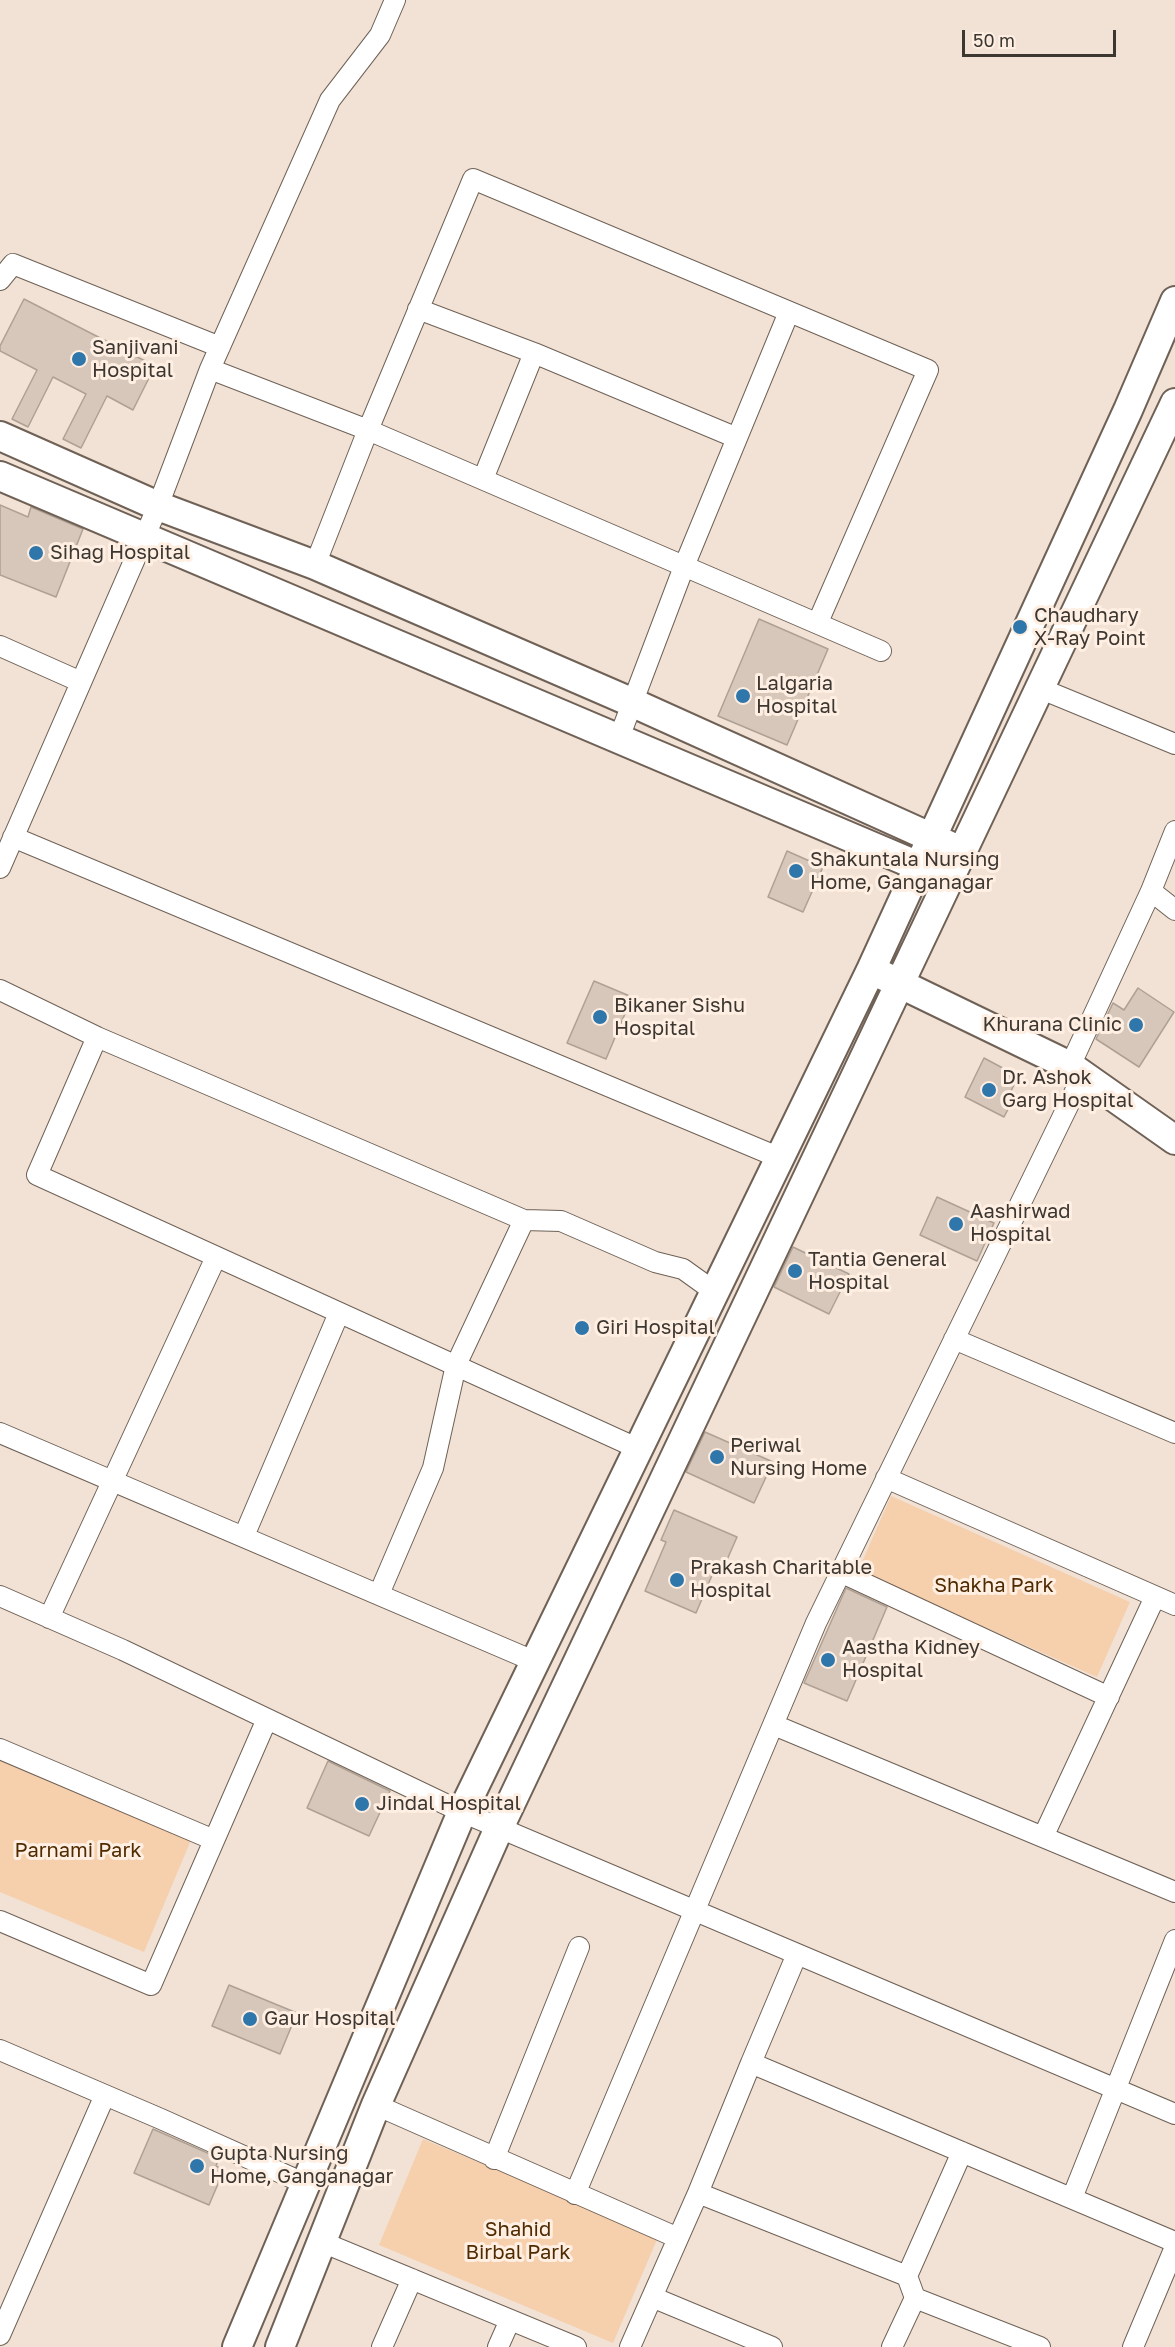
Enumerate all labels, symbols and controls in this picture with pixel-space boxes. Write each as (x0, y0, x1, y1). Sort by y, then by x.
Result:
scale bar (965, 18, 1120, 56)
text: 50 m (973, 29, 1015, 51)
place label: Sanjivani Hospital (92, 336, 179, 383)
marker: Sanjivani Hospital (70, 350, 88, 368)
place label: Sihag Hospital (50, 541, 190, 565)
marker: Sihag Hospital (27, 544, 45, 562)
place label: Chaudhary X-Ray Point (1034, 604, 1146, 651)
marker: Chaudhary X-Ray Point (1011, 618, 1029, 636)
place label: Lalgaria Hospital (756, 672, 837, 719)
marker: Lalgaria Hospital (734, 687, 752, 705)
place label: Shakuntala Nursing Home, Ganganagar (810, 848, 1000, 895)
marker: Shakuntala Nursing Home, Ganganagar (787, 862, 805, 880)
place label: Bikaner Sishu Hospital (614, 994, 745, 1041)
marker: Bikaner Sishu Hospital (591, 1008, 609, 1026)
place label: Khurana Clinic (982, 1013, 1122, 1037)
marker: Khurana Clinic (1127, 1016, 1145, 1034)
place label: Dr. Ashok Garg Hospital (1002, 1066, 1133, 1113)
marker: Dr. Ashok Garg Hospital (980, 1081, 998, 1099)
place label: Aashirwad Hospital (970, 1200, 1071, 1247)
marker: Aashirwad Hospital (947, 1215, 965, 1233)
place label: Tantia General Hospital (808, 1248, 947, 1295)
marker: Tantia General Hospital (786, 1262, 804, 1280)
place label: Giri Hospital (596, 1316, 715, 1340)
marker: Giri Hospital (573, 1319, 591, 1337)
place label: Periwal Nursing Home (730, 1434, 867, 1481)
marker: Periwal Nursing Home (708, 1448, 726, 1466)
place label: Prakash Charitable Hospital (690, 1556, 872, 1603)
marker: Prakash Charitable Hospital (668, 1571, 686, 1589)
park label: Shakha Park (934, 1574, 1054, 1598)
place label: Aastha Kidney Hospital (842, 1636, 980, 1683)
marker: Aastha Kidney Hospital (819, 1651, 837, 1669)
place label: Jindal Hospital (376, 1792, 521, 1816)
marker: Jindal Hospital (353, 1795, 371, 1813)
park label: Parnami Park (15, 1839, 141, 1863)
place label: Gaur Hospital (264, 2007, 395, 2031)
marker: Gaur Hospital (241, 2010, 259, 2028)
place label: Gupta Nursing Home, Ganganagar (210, 2142, 393, 2189)
marker: Gupta Nursing Home, Ganganagar (188, 2157, 206, 2175)
park label: Shahid Birbal Park (466, 2218, 570, 2265)

